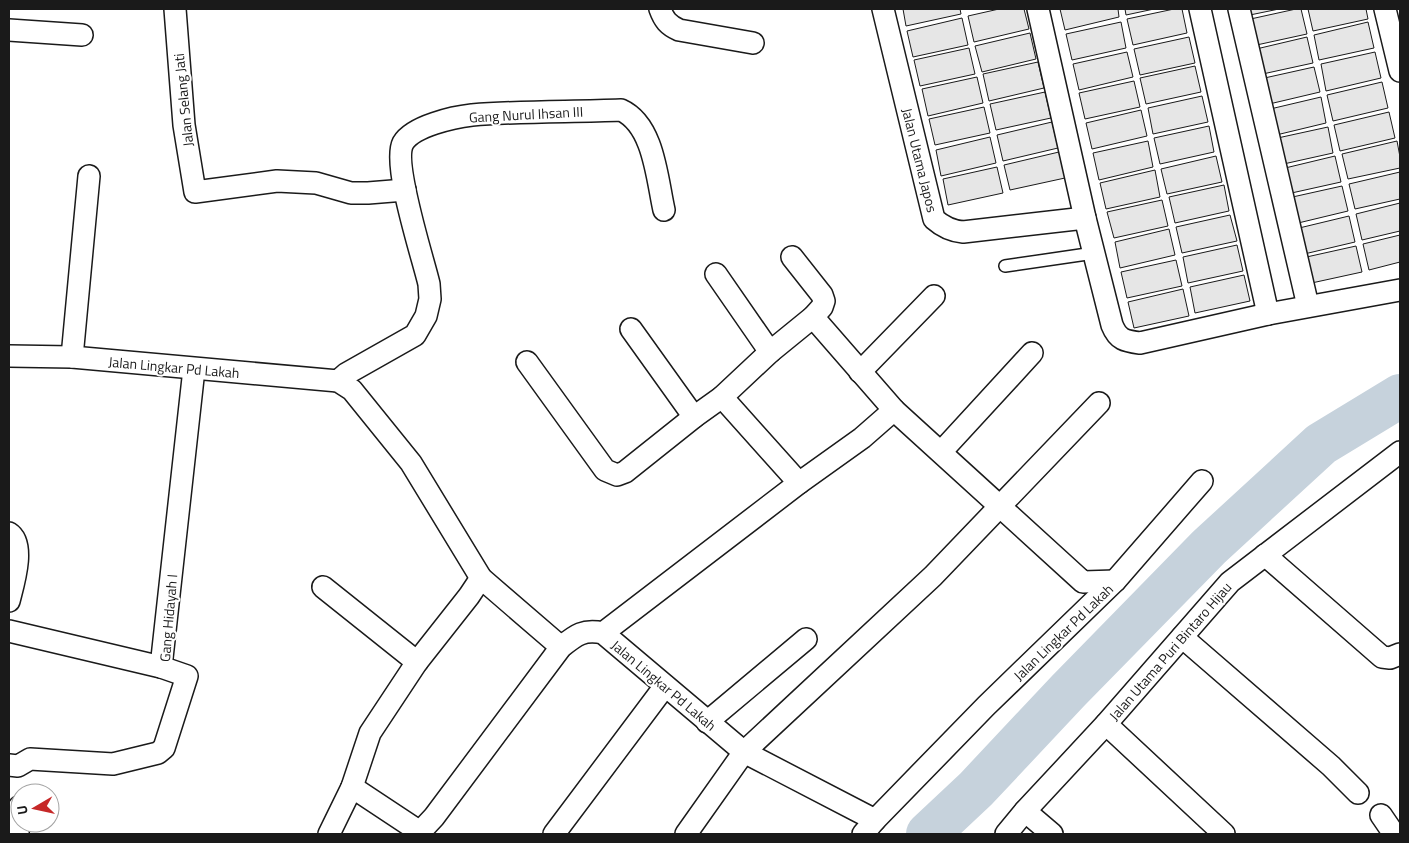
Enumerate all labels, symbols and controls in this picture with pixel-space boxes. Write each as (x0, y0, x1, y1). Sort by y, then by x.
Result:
street label: Jalan Selang Jati (168, 52, 198, 148)
street label: Gang Nurul Ihsan III (468, 101, 584, 127)
street label: Jalan Utama Japos (897, 106, 943, 214)
street label: Jalan Lingkar Pd Lakah (108, 351, 240, 383)
street label: Gang Hidayah I (154, 573, 182, 663)
street label: Jalan Utama Puri Bintaro Hijau (1104, 577, 1236, 725)
street label: Jalan Lingkar Pd Lakah (1008, 579, 1118, 685)
street label: Jalan Lingkar Pd Lakah (607, 635, 721, 735)
north arrow (10, 783, 60, 833)
text: U (11, 804, 33, 816)

